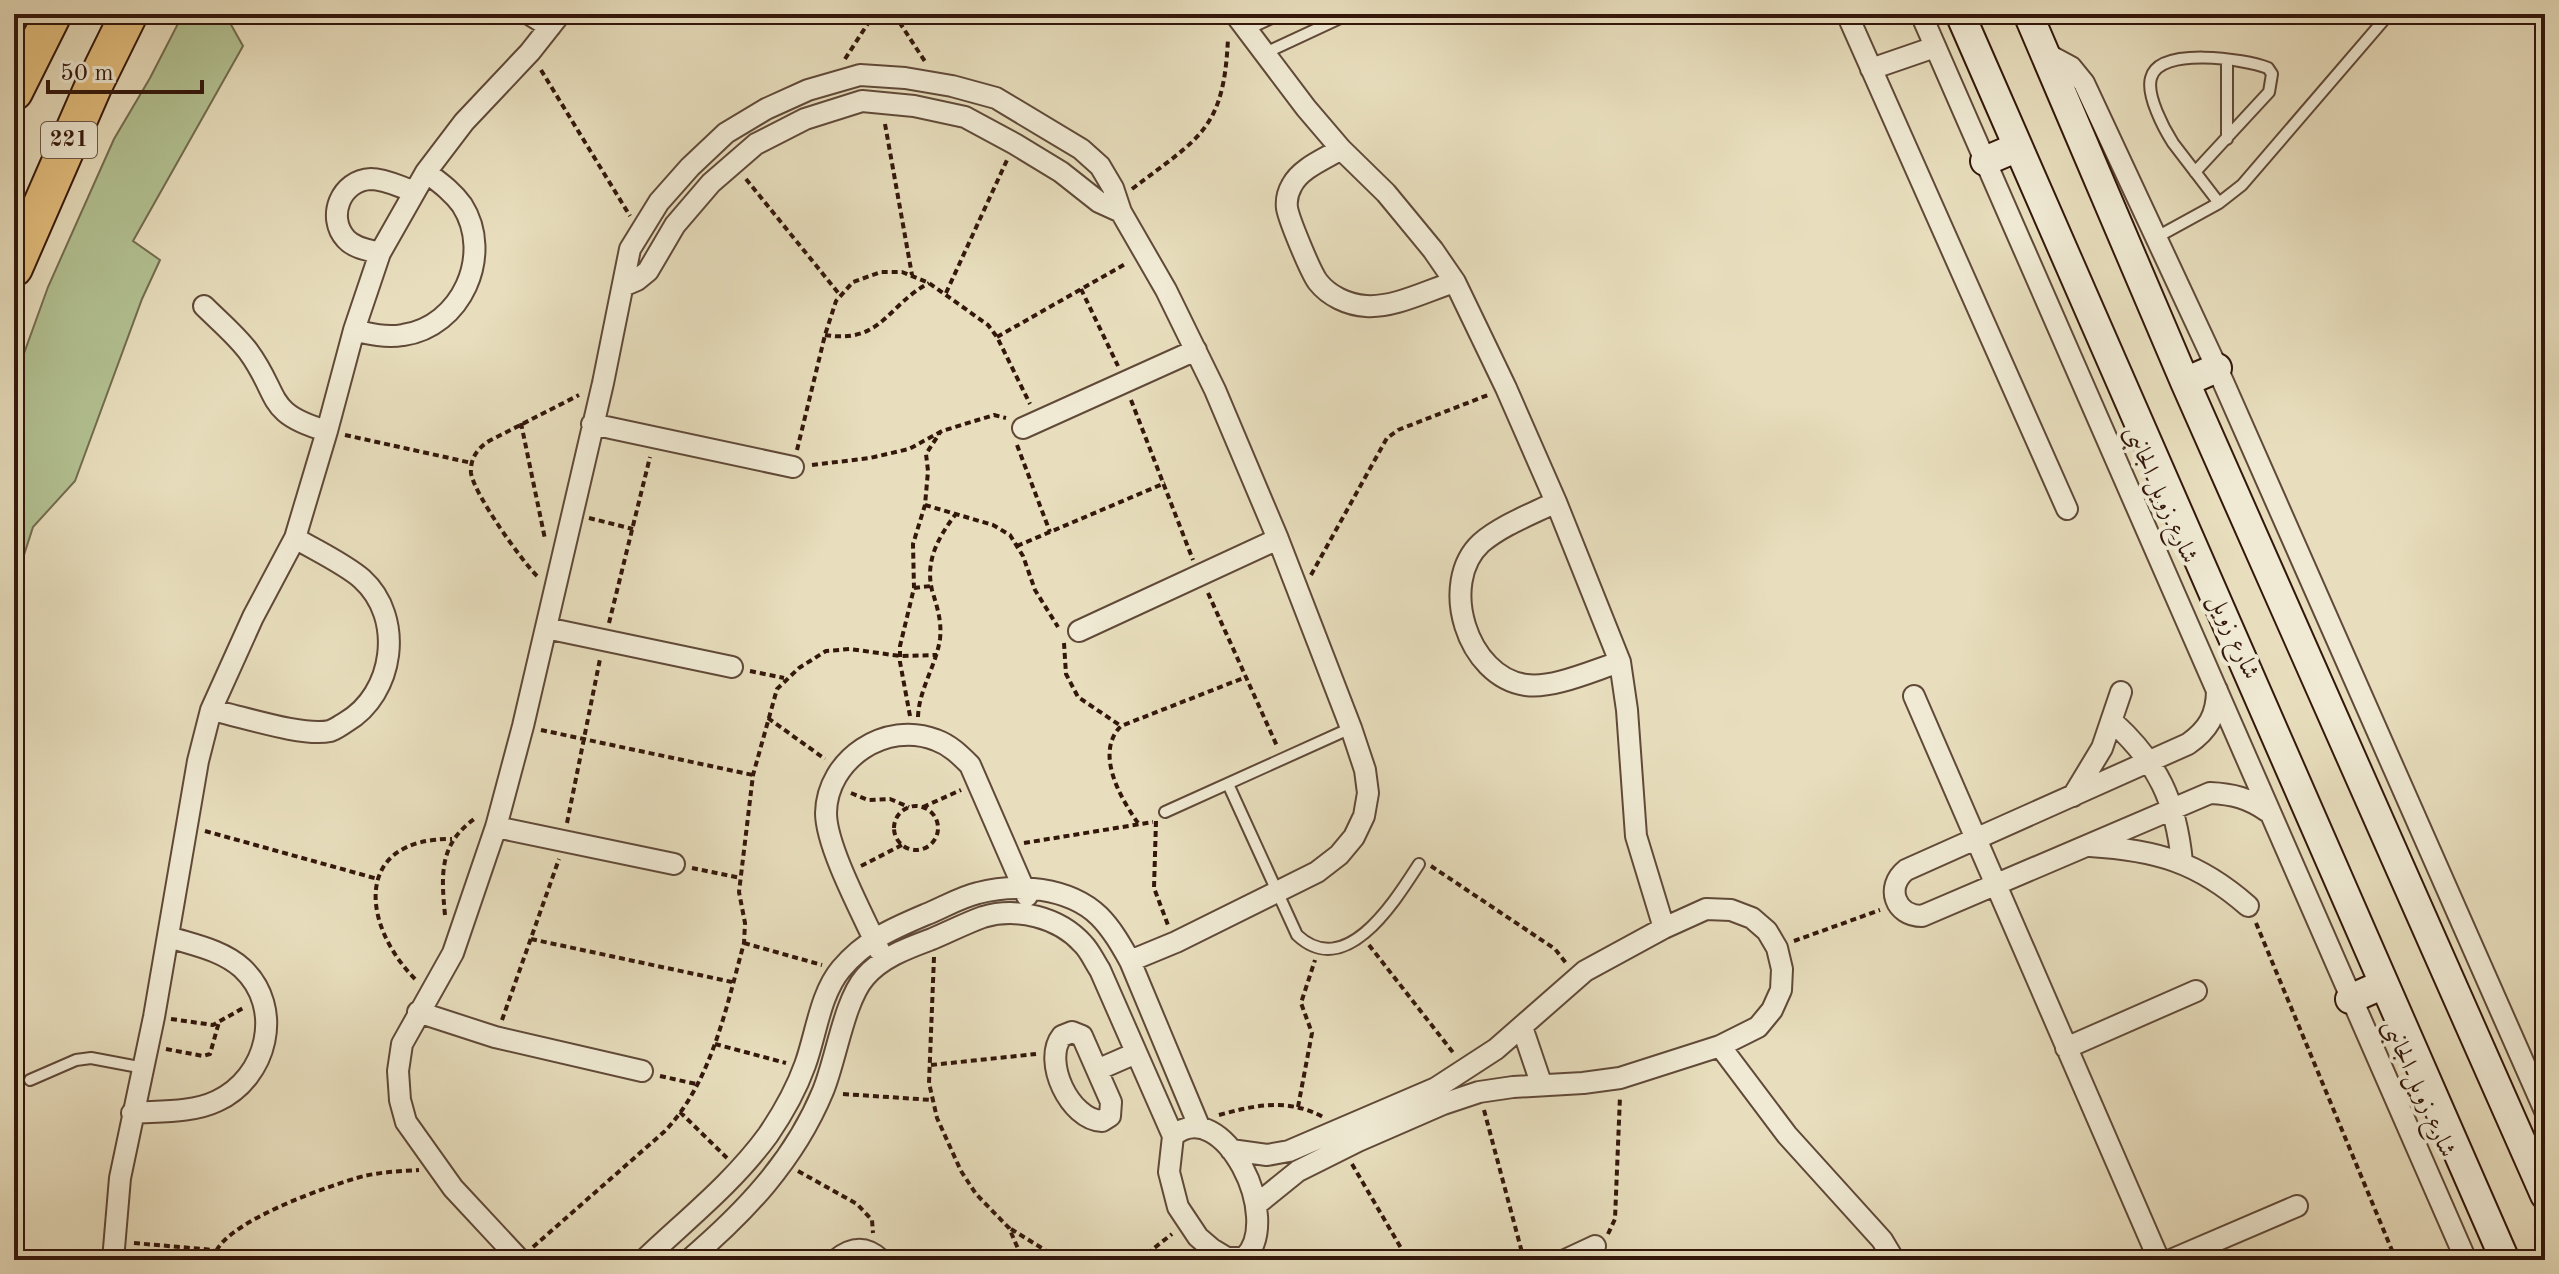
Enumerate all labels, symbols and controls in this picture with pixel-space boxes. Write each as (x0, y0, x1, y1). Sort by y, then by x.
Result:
scale bar (48, 44, 202, 94)
text: 50 m (60, 62, 114, 86)
road number: 221 (41, 122, 97, 158)
street label: شارع زويل الجانبى (2114, 423, 2201, 570)
street label: شارع زويل (2198, 591, 2262, 686)
street label: شارع زويل الجانبى (2372, 1017, 2459, 1164)

